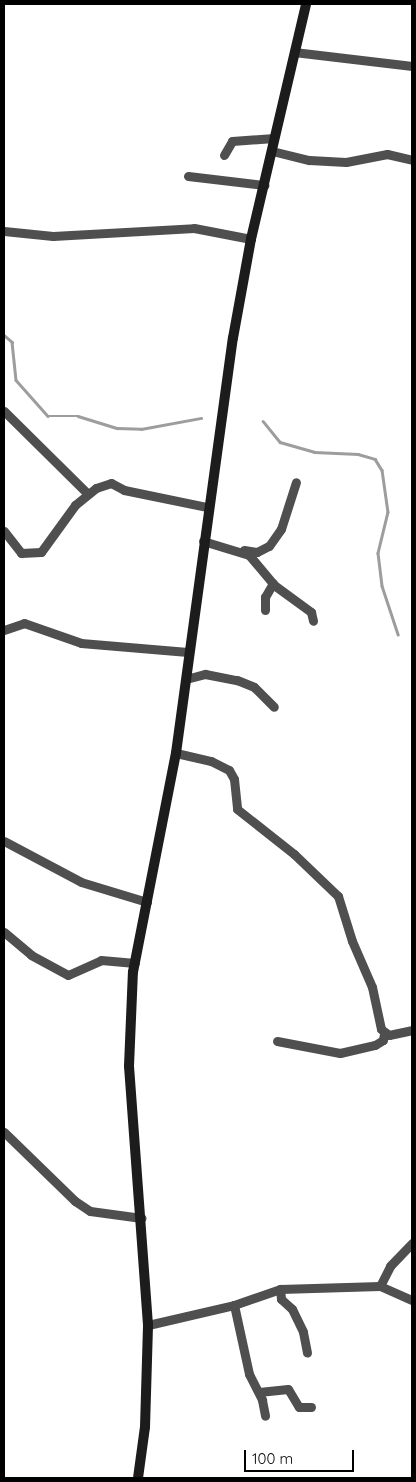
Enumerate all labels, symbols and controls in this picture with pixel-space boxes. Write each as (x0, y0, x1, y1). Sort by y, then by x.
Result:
scale bar (246, 1440, 356, 1472)
text: 100 m (252, 1449, 293, 1468)

